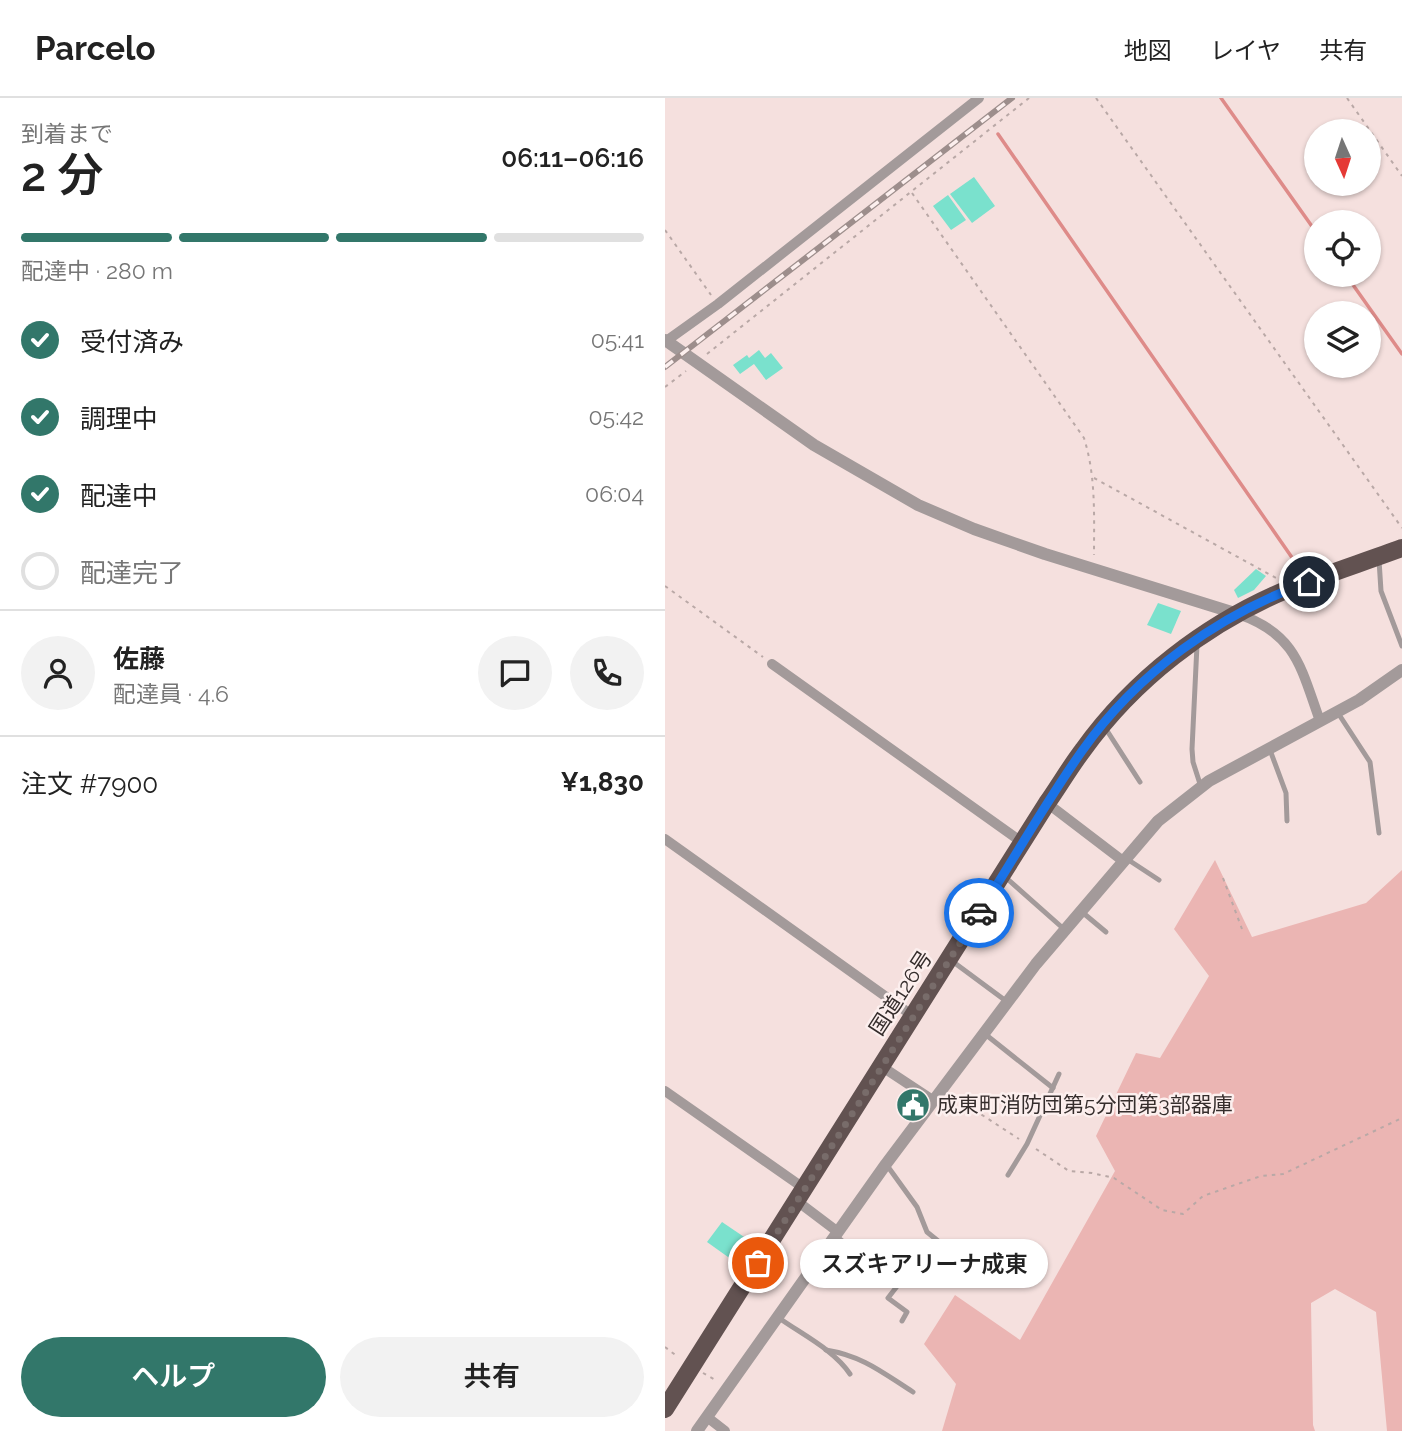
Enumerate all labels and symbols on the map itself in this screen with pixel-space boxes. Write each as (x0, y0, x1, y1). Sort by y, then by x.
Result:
north arrow (1304, 119, 1381, 196)
pin (1279, 552, 1339, 612)
courier (944, 878, 1014, 948)
street label: 国道126号 (864, 946, 937, 1040)
public building icon: 成東町消防団第5分団第3部器庫 (894, 1086, 932, 1124)
place label: 成東町消防団第5分団第3部器庫 (937, 1092, 1233, 1117)
pin (728, 1233, 788, 1293)
callout: スズキアリーナ成東 (800, 1238, 1049, 1288)

